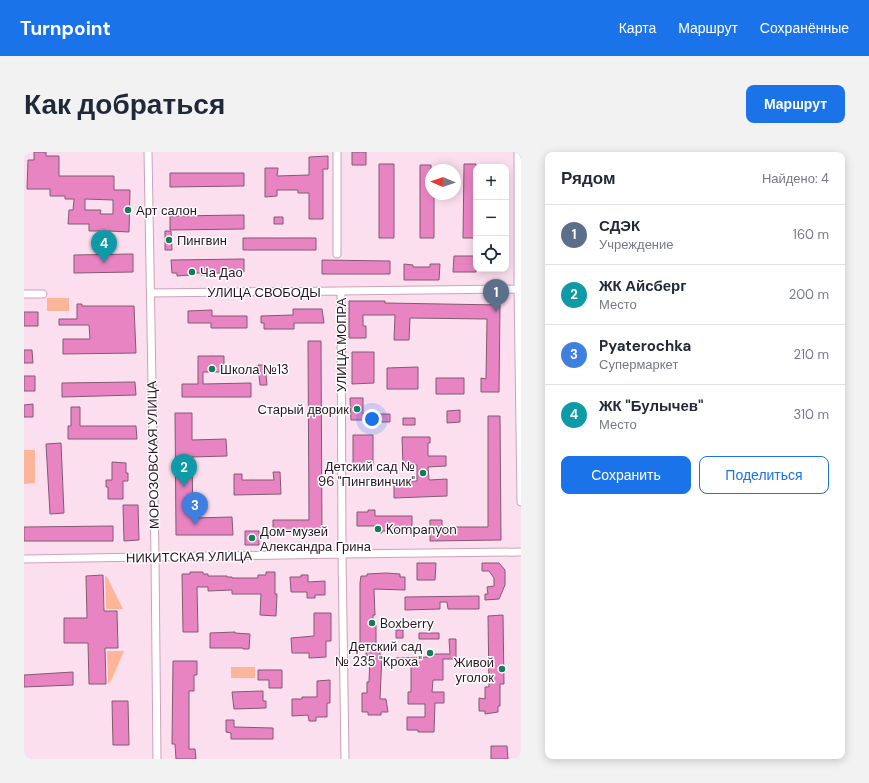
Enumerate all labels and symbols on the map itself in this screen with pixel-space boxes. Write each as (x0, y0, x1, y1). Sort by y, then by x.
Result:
north arrow (425, 164, 461, 200)
place label: Арт салон (136, 202, 197, 219)
marker: Арт салон (123, 205, 133, 215)
pin: 4 (91, 230, 117, 263)
place label: Пингвин (177, 232, 227, 249)
marker: Пингвин (164, 235, 174, 245)
place label: Ча Дао (200, 264, 243, 281)
marker: Ча Дао (187, 267, 197, 277)
pin: 1 (483, 279, 509, 312)
street label: УЛИЦА СВОБОДЫ (207, 284, 321, 301)
street label: УЛИЦА МОПРА (333, 298, 350, 392)
place label: Школа №13 (220, 361, 289, 378)
marker: Школа №13 (207, 364, 217, 374)
street label: МОРОЗОВСКАЯ УЛИЦА (143, 381, 163, 529)
place label: Старый дворик (258, 401, 349, 418)
marker: Старый дворик (352, 404, 362, 414)
your location (362, 409, 382, 429)
pin: 2 (171, 454, 197, 487)
place label: Детский сад № 96 "Пингвинчик" (318, 458, 415, 490)
marker: Детский сад № 96 "Пингвинчик" (418, 468, 428, 478)
pin: 3 (182, 492, 208, 525)
place label: Kompanyon (386, 521, 457, 538)
place label: Дом-музей Александра Грина (260, 523, 372, 555)
marker: Kompanyon (373, 524, 383, 534)
marker: Дом-музей Александра Грина (247, 533, 257, 543)
street label: НИКИТСКАЯ УЛИЦА (126, 547, 252, 567)
place label: Boxberry (380, 615, 434, 632)
marker: Boxberry (367, 618, 377, 628)
place label: Детский сад № 235 "Кроха" (335, 638, 422, 670)
marker: Детский сад № 235 "Кроха" (425, 648, 435, 658)
place label: Живой уголок (453, 654, 494, 686)
marker: Живой уголок (497, 664, 507, 674)

